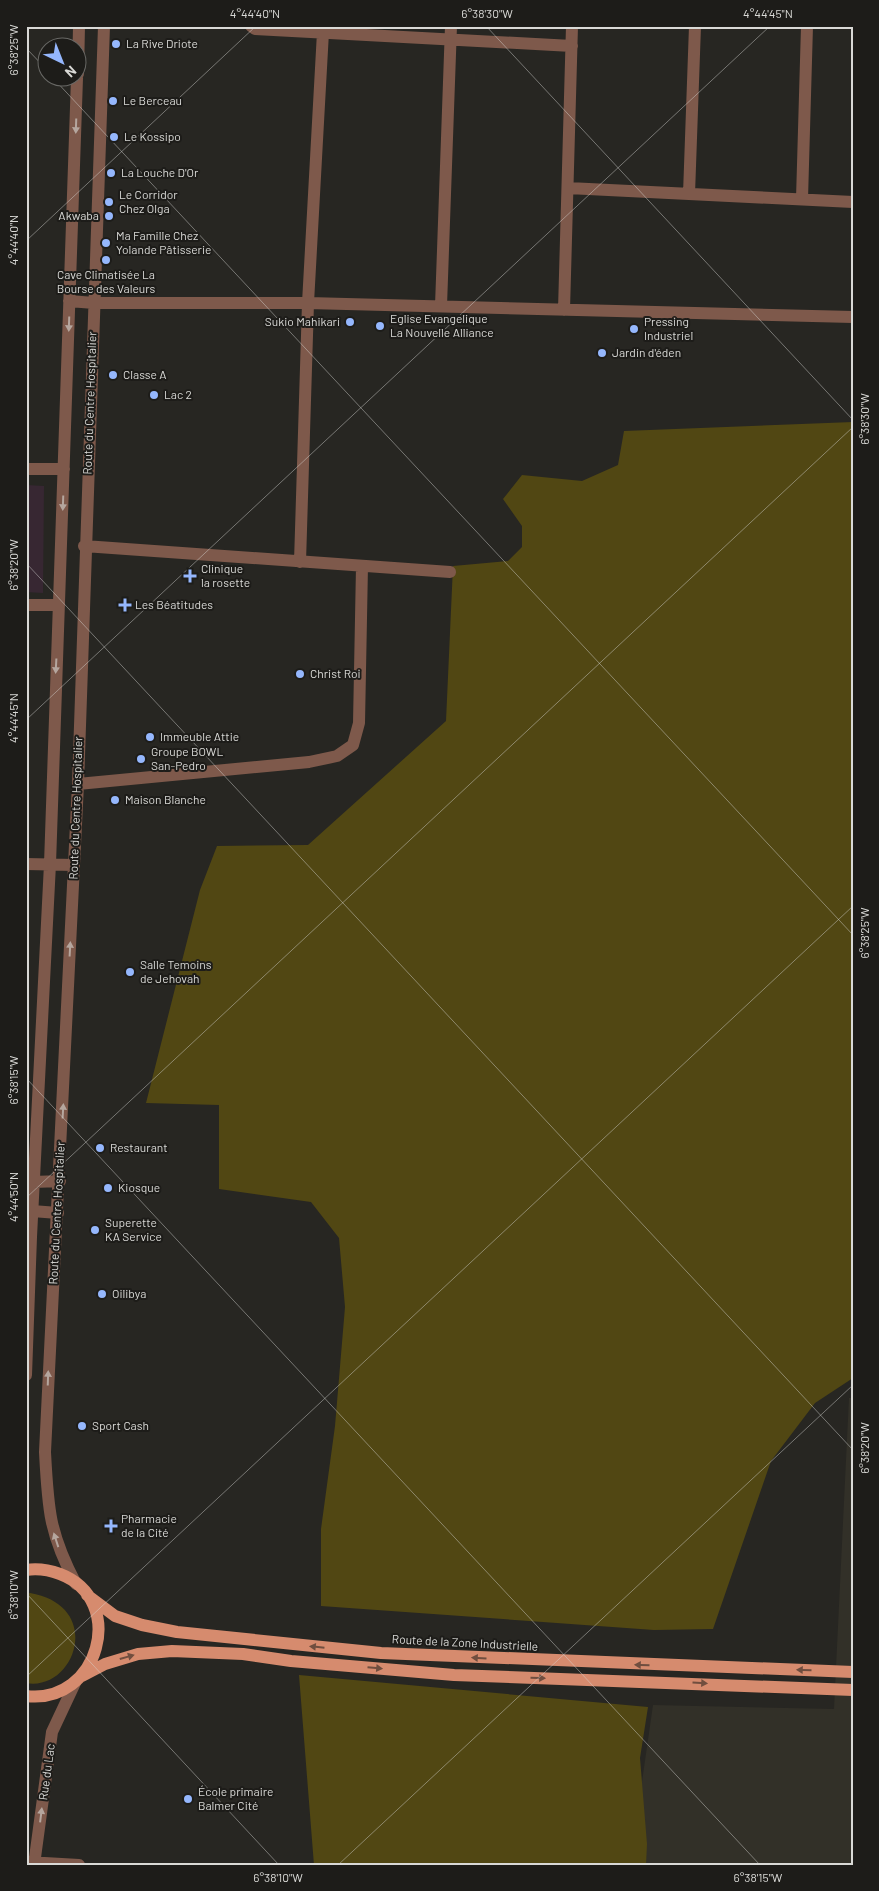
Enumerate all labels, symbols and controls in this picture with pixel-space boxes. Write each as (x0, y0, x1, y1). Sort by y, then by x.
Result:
text: 4°44'40"N (230, 6, 280, 20)
text: 6°38'30"W (461, 6, 513, 20)
text: 4°44'45"N (743, 6, 793, 20)
text: 6°38'25"W (6, 24, 20, 76)
place label: La Rive Driote (126, 36, 198, 50)
north arrow (38, 38, 88, 88)
marker: La Rive Driote (110, 38, 122, 50)
text: N (62, 62, 80, 81)
place label: Le Berceau (123, 93, 182, 107)
marker: Le Berceau (107, 95, 119, 107)
one-way arrow (71, 118, 79, 134)
place label: Le Kossipo (124, 129, 181, 143)
marker: Le Kossipo (108, 131, 120, 143)
place label: La Louche D'Or (121, 165, 199, 179)
marker: La Louche D'Or (105, 167, 117, 179)
place label: Le Corridor Chez Olga (119, 187, 178, 215)
marker: Le Corridor Chez Olga (103, 196, 115, 208)
place label: Akwaba (58, 208, 99, 222)
marker: Akwaba (103, 210, 115, 222)
text: 4°44'40"N (6, 215, 20, 265)
place label: Ma Famille Chez Yolande Pâtisserie (116, 228, 211, 256)
marker: Ma Famille Chez Yolande Pâtisserie (100, 237, 112, 249)
marker: Cave Climatisée La Bourse des Valeurs (100, 254, 112, 266)
place label: Cave Climatisée La Bourse des Valeurs (57, 267, 156, 295)
place label: Eglise Evangelique La Nouvelle Alliance (390, 311, 494, 339)
place label: Sukio Mahikari (265, 314, 340, 328)
place label: Pressing Industriel (644, 314, 693, 342)
one-way arrow (65, 316, 73, 332)
marker: Sukio Mahikari (344, 316, 356, 328)
marker: Eglise Evangelique La Nouvelle Alliance (374, 320, 386, 332)
marker: Pressing Industriel (628, 323, 640, 335)
street label: Route du Centre Hospitalier (80, 331, 99, 475)
place label: Jardin d'éden (612, 345, 681, 359)
marker: Jardin d'éden (596, 347, 608, 359)
place label: Classe A (123, 367, 167, 381)
marker: Classe A (107, 369, 119, 381)
place label: Lac 2 (164, 387, 192, 401)
marker: Lac 2 (148, 389, 160, 401)
text: 6°38'30"W (857, 393, 871, 445)
one-way arrow (59, 496, 67, 512)
text: 6°38'20"W (6, 539, 20, 591)
place label: Clinique la rosette (201, 561, 250, 589)
marker: Clinique la rosette (183, 569, 197, 583)
place label: Les Béatitudes (135, 597, 213, 611)
marker: Les Béatitudes (119, 599, 131, 611)
one-way arrow (52, 658, 60, 674)
place label: Christ Roi (310, 666, 361, 680)
marker: Christ Roi (294, 668, 306, 680)
text: 4°44'45"N (6, 693, 20, 743)
place label: Immeuble Attie (160, 729, 239, 743)
marker: Immeuble Attie (144, 731, 156, 743)
street label: Route du Centre Hospitalier (66, 736, 85, 880)
place label: Groupe BOWL San-Pedro (151, 744, 223, 772)
marker: Groupe BOWL San-Pedro (135, 753, 147, 765)
place label: Maison Blanche (125, 792, 206, 806)
marker: Maison Blanche (109, 794, 121, 806)
text: 6°38'25"W (857, 907, 871, 959)
one-way arrow (67, 941, 75, 957)
place label: Salle Temoins de Jehovah (140, 957, 212, 985)
marker: Salle Temoins de Jehovah (124, 966, 136, 978)
text: 6°38'15"W (6, 1055, 20, 1104)
one-way arrow (59, 1103, 67, 1119)
street label: Route du Centre Hospitalier (45, 1140, 67, 1285)
place label: Restaurant (110, 1140, 168, 1154)
marker: Restaurant (94, 1142, 106, 1154)
text: 4°44'50"N (6, 1172, 20, 1222)
place label: Kiosque (118, 1180, 160, 1194)
marker: Kiosque (102, 1182, 114, 1194)
place label: Superette KA Service (105, 1215, 162, 1243)
marker: Superette KA Service (89, 1224, 101, 1236)
place label: Oilibya (112, 1286, 146, 1300)
marker: Oilibya (96, 1288, 108, 1300)
one-way arrow (44, 1370, 52, 1386)
place label: Sport Cash (92, 1418, 149, 1432)
marker: Sport Cash (76, 1420, 88, 1432)
text: 6°38'20"W (857, 1422, 871, 1474)
place label: Pharmacie de la Cité (121, 1511, 177, 1539)
marker: Pharmacie de la Cité (105, 1520, 117, 1532)
one-way arrow (51, 1532, 59, 1547)
text: 6°38'10"W (6, 1570, 20, 1620)
street label: Route de la Zone Industrielle (392, 1631, 539, 1653)
one-way arrow (309, 1643, 325, 1651)
one-way arrow (119, 1653, 134, 1661)
one-way arrow (471, 1653, 487, 1661)
one-way arrow (633, 1660, 649, 1668)
one-way arrow (368, 1664, 384, 1672)
one-way arrow (796, 1666, 812, 1674)
one-way arrow (530, 1675, 546, 1683)
one-way arrow (692, 1680, 708, 1688)
street label: Rue du Lac (35, 1743, 57, 1801)
place label: École primaire Balmer Cité (198, 1784, 273, 1812)
marker: École primaire Balmer Cité (182, 1793, 194, 1805)
one-way arrow (37, 1806, 45, 1822)
text: 6°38'10"W (253, 1870, 303, 1884)
text: 6°38'15"W (734, 1870, 783, 1884)

